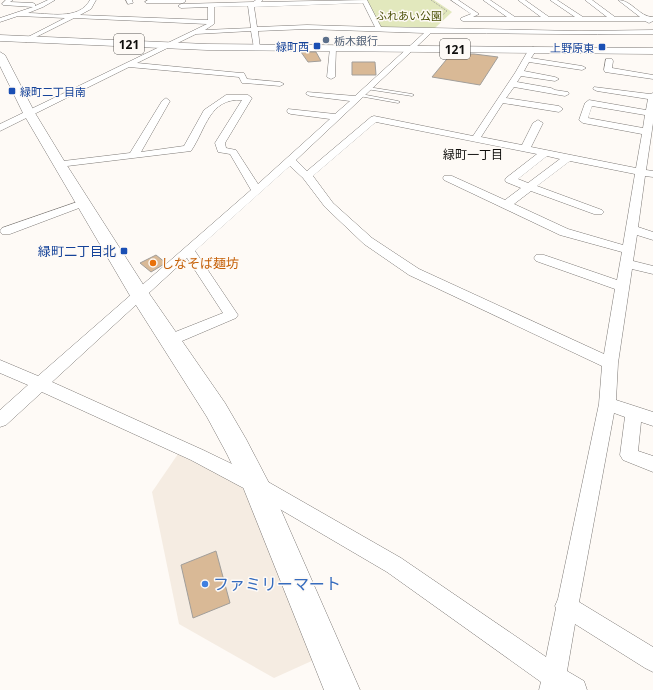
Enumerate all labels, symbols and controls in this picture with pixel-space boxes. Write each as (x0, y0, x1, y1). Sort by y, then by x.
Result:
park label: ふれあい公園 (376, 8, 442, 23)
place label: 栃木銀行 (334, 33, 378, 48)
road number: 121 (114, 34, 144, 54)
marker: 栃木銀行 (321, 35, 331, 45)
place label: 緑町西 (276, 39, 309, 54)
road number: 121 (440, 39, 470, 59)
place label: 上野原東 (550, 40, 594, 55)
marker: 緑町西 (312, 41, 322, 51)
marker: 上野原東 (597, 42, 607, 52)
place label: 緑町二丁目南 (20, 84, 86, 99)
marker: 緑町二丁目南 (7, 86, 17, 96)
district label: 緑町一丁目 (443, 146, 503, 163)
place label: 緑町二丁目北 (38, 242, 116, 260)
marker: 緑町二丁目北 (119, 246, 129, 256)
place label: しなそば麺坊 (161, 254, 239, 272)
marker: しなそば麺坊 (148, 258, 158, 268)
place label: ファミリーマート (213, 573, 341, 595)
marker: ファミリーマート (200, 579, 210, 589)

